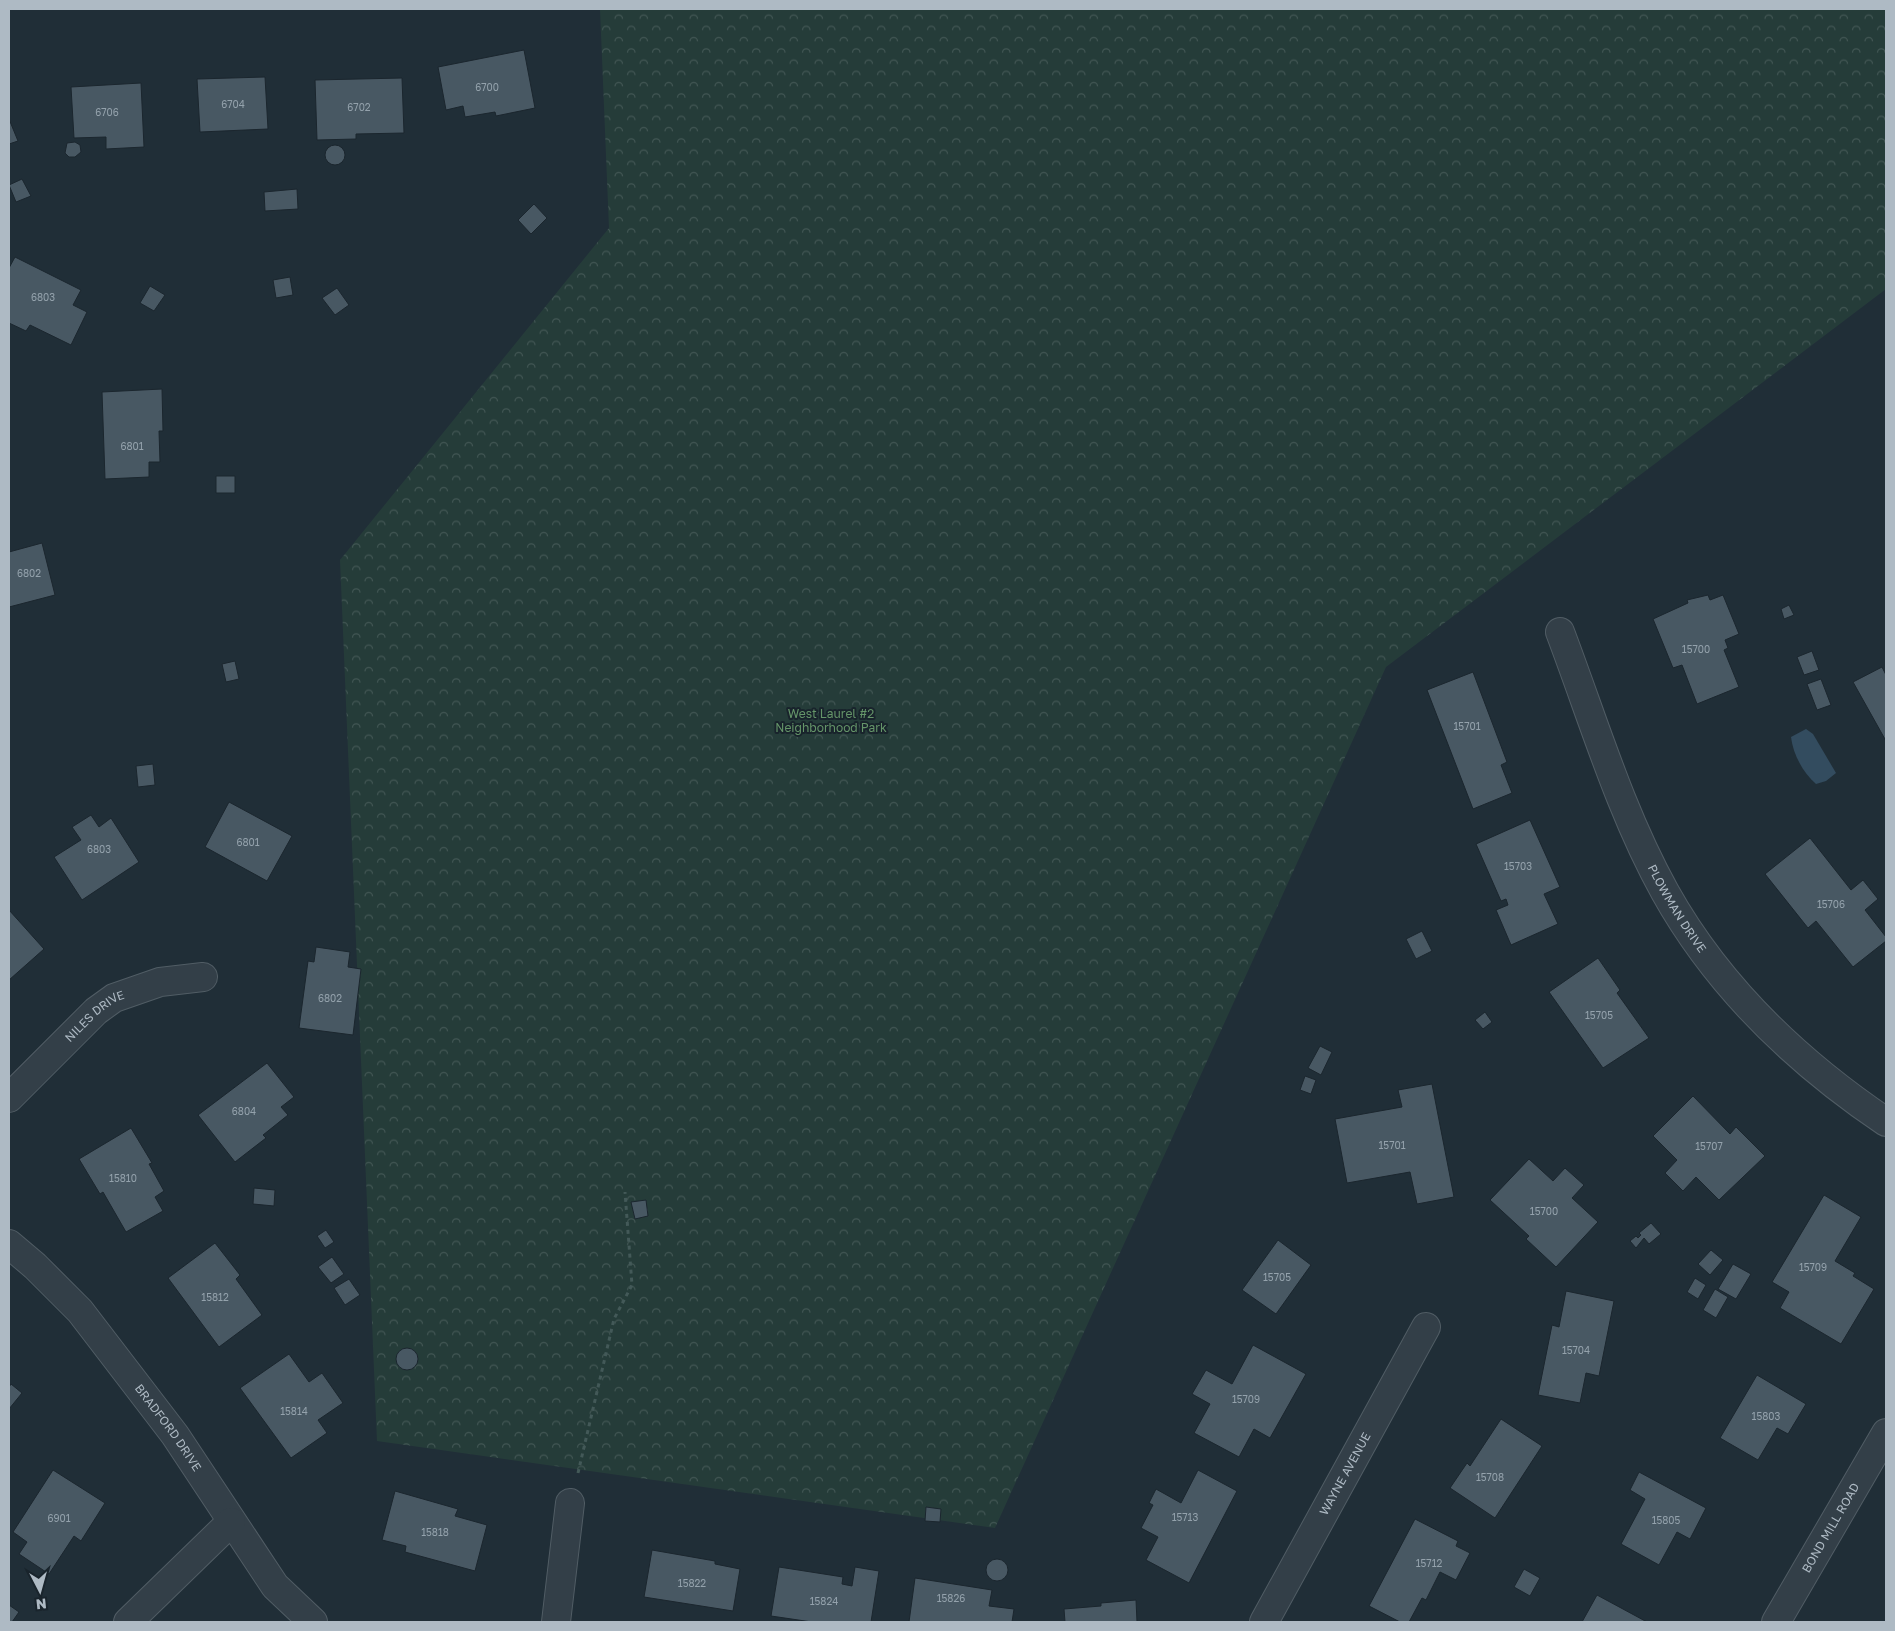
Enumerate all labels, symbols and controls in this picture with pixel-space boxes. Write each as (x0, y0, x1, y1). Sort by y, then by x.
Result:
house number: 6700 (475, 81, 499, 93)
house number: 6704 (221, 98, 245, 110)
house number: 6702 (347, 101, 371, 113)
house number: 6706 (95, 106, 119, 118)
house number: 6803 (31, 291, 55, 303)
house number: 6801 (120, 440, 144, 452)
house number: 6802 (17, 567, 41, 579)
house number: 15700 (1682, 643, 1710, 655)
park label: West Laurel #2 Neighborhood Park (775, 706, 887, 735)
house number: 15701 (1454, 720, 1481, 732)
house number: 6801 (236, 836, 260, 848)
house number: 6803 (87, 843, 111, 855)
house number: 15703 (1504, 860, 1532, 872)
street label: PLOWMAN DRIVE (1645, 862, 1710, 956)
house number: 15706 (1817, 898, 1845, 910)
street label: NILES DRIVE (61, 987, 126, 1045)
house number: 6802 (318, 992, 342, 1004)
house number: 15705 (1585, 1009, 1613, 1021)
house number: 6804 (232, 1105, 256, 1117)
house number: 15701 (1379, 1139, 1406, 1151)
house number: 15707 (1695, 1140, 1723, 1152)
house number: 15810 (109, 1172, 137, 1184)
house number: 15700 (1530, 1205, 1558, 1217)
house number: 15709 (1799, 1261, 1827, 1273)
house number: 15705 (1263, 1271, 1291, 1283)
house number: 15812 (201, 1291, 229, 1303)
house number: 15704 (1562, 1344, 1590, 1356)
street label: BRADFORD DRIVE (132, 1381, 205, 1474)
house number: 15709 (1232, 1393, 1260, 1405)
house number: 15814 (280, 1405, 308, 1417)
house number: 15803 (1752, 1410, 1781, 1422)
street label: WAYNE AVENUE (1316, 1430, 1374, 1518)
house number: 15708 (1476, 1471, 1504, 1483)
street label: BOND MILL ROAD (1798, 1480, 1862, 1575)
house number: 15713 (1172, 1511, 1198, 1523)
house number: 6901 (47, 1512, 71, 1524)
house number: 15805 (1652, 1514, 1681, 1526)
house number: 15818 (421, 1526, 449, 1538)
house number: 15712 (1416, 1557, 1442, 1569)
north arrow (15, 1566, 65, 1616)
house number: 15822 (678, 1577, 706, 1589)
house number: 15826 (937, 1592, 965, 1604)
text: N (35, 1595, 48, 1613)
house number: 15824 (810, 1595, 838, 1607)

